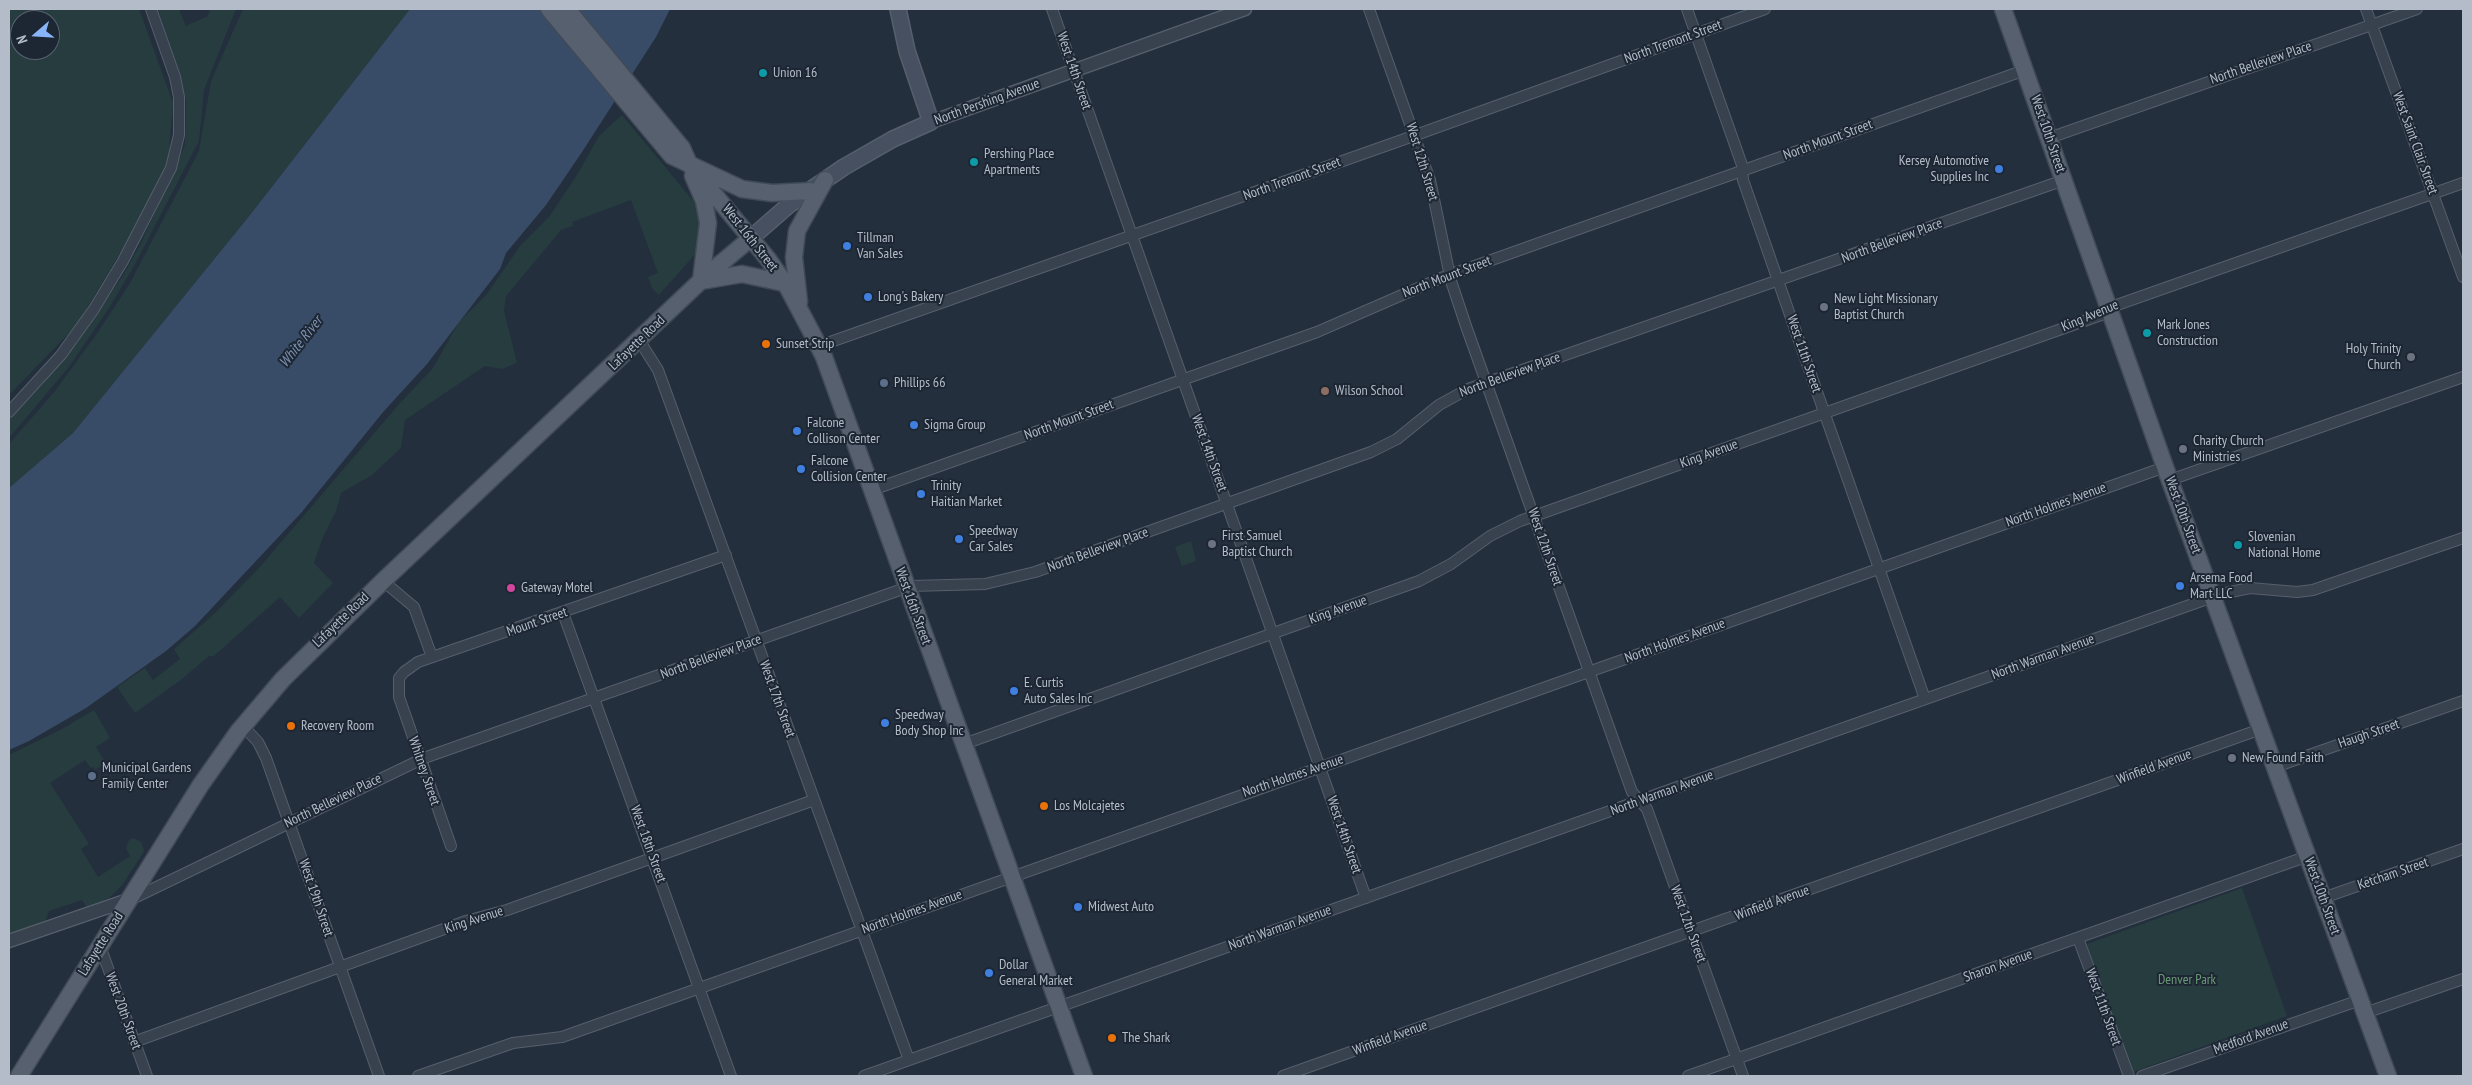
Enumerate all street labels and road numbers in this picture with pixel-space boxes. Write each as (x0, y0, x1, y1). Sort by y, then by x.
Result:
street label: North Tremont Street (1622, 17, 1724, 67)
street label: West 14th Street (1053, 30, 1095, 112)
street label: North Belleview Place (2208, 38, 2314, 88)
street label: North Pershing Avenue (932, 75, 1042, 129)
street label: West Saint Clair Street (2389, 89, 2441, 197)
street label: West 10th Street (2027, 93, 2069, 175)
street label: North Mount Street (1781, 116, 1875, 164)
street label: West 12th Street (1402, 121, 1442, 203)
street label: North Tremont Street (1241, 154, 1343, 204)
street label: West 16th Street (719, 201, 781, 275)
street label: North Belleview Place (1839, 215, 1945, 267)
street label: North Mount Street (1400, 252, 1494, 302)
street label: King Avenue (2059, 296, 2121, 336)
street label: Lafayette Road (605, 312, 669, 374)
street label: West 11th Street (1783, 313, 1825, 395)
street label: North Belleview Place (1457, 349, 1563, 401)
street label: North Mount Street (1022, 396, 1116, 444)
street label: West 14th Street (1187, 412, 1231, 494)
street label: King Avenue (1678, 436, 1740, 472)
street label: West 10th Street (2161, 474, 2205, 556)
street label: North Holmes Avenue (2004, 479, 2108, 531)
street label: West 12th Street (1524, 506, 1566, 588)
street label: North Belleview Place (1045, 524, 1151, 576)
street label: West 16th Street (891, 565, 935, 647)
street label: Lafayette Road (309, 589, 373, 651)
street label: King Avenue (1307, 592, 1369, 628)
street label: Mount Street (504, 604, 570, 640)
street label: North Holmes Avenue (1623, 615, 1727, 667)
street label: North Belleview Place (658, 631, 764, 683)
street label: North Warman Avenue (1989, 631, 2097, 683)
street label: West 17th Street (755, 658, 799, 740)
street label: Haugh Street (2336, 716, 2402, 752)
street label: Whitney Street (404, 735, 444, 807)
street label: Winfield Avenue (2114, 746, 2194, 788)
street label: North Holmes Avenue (1240, 751, 1346, 801)
street label: North Warman Avenue (1608, 767, 1716, 819)
street label: North Belleview Place (282, 770, 384, 832)
street label: West 14th Street (1323, 794, 1365, 876)
street label: West 18th Street (626, 803, 670, 885)
street label: Ketcham Street (2355, 854, 2431, 894)
street label: West 10th Street (2300, 855, 2344, 937)
street label: West 19th Street (295, 857, 337, 939)
street label: Winfield Avenue (1732, 882, 1812, 924)
street label: West 12th Street (1666, 883, 1710, 965)
street label: North Holmes Avenue (860, 886, 964, 938)
street label: North Warman Avenue (1226, 902, 1334, 954)
street label: King Avenue (443, 903, 505, 937)
street label: Lafayette Road (75, 909, 127, 979)
street label: Sharon Avenue (1961, 946, 2035, 986)
street label: West 11th Street (2081, 966, 2125, 1048)
street label: West 20th Street (101, 970, 145, 1052)
street label: Medford Avenue (2211, 1016, 2291, 1058)
street label: Winfield Avenue (1350, 1017, 1430, 1059)

